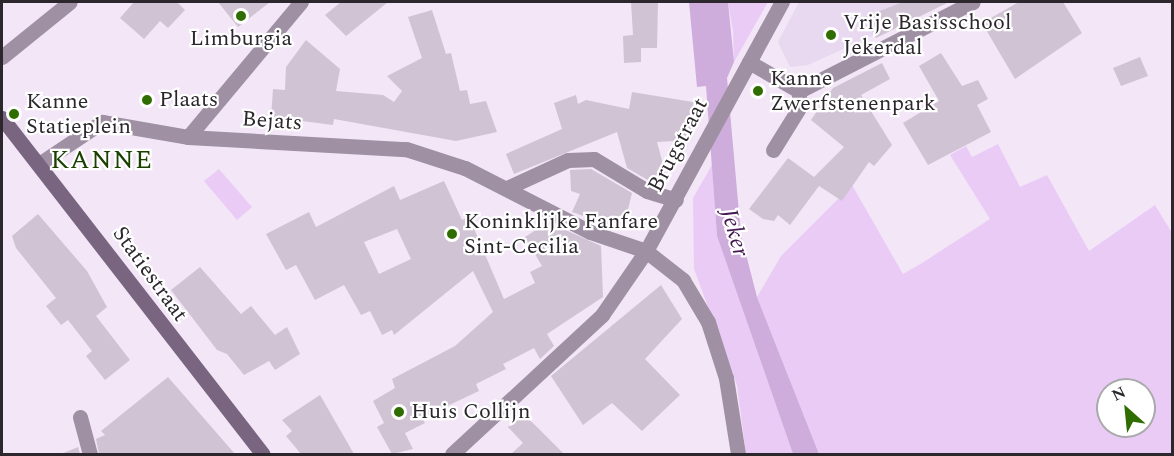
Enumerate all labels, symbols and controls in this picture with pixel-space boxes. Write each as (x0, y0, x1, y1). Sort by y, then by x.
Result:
marker: Limburgia (234, 9, 248, 23)
place label: Vrije Basisschool Jekerdal (843, 9, 1011, 60)
place label: Limburgia (190, 26, 292, 52)
marker: Vrije Basisschool Jekerdal (824, 28, 838, 42)
place label: Kanne Zwerfstenenpark (770, 65, 936, 116)
marker: Kanne Zwerfstenenpark (751, 84, 765, 98)
place label: Plaats (159, 87, 218, 113)
place label: Kanne Statieplein (26, 88, 131, 140)
marker: Plaats (140, 93, 154, 107)
street label: Brugstraat (642, 93, 714, 197)
street label: Bejats (241, 106, 303, 136)
marker: Kanne Statieplein (7, 107, 21, 121)
district label: KANNE (51, 145, 153, 177)
water label: Jeker (713, 206, 755, 260)
place label: Koninklijke Fanfare Sint-Cecilia (464, 208, 658, 260)
street label: Statiestraat (107, 221, 193, 327)
marker: Koninklijke Fanfare Sint-Cecilia (445, 227, 459, 241)
north arrow (1096, 378, 1156, 438)
text: N (1107, 380, 1130, 407)
place label: Huis Collijn (411, 399, 530, 425)
marker: Huis Collijn (392, 405, 406, 419)

